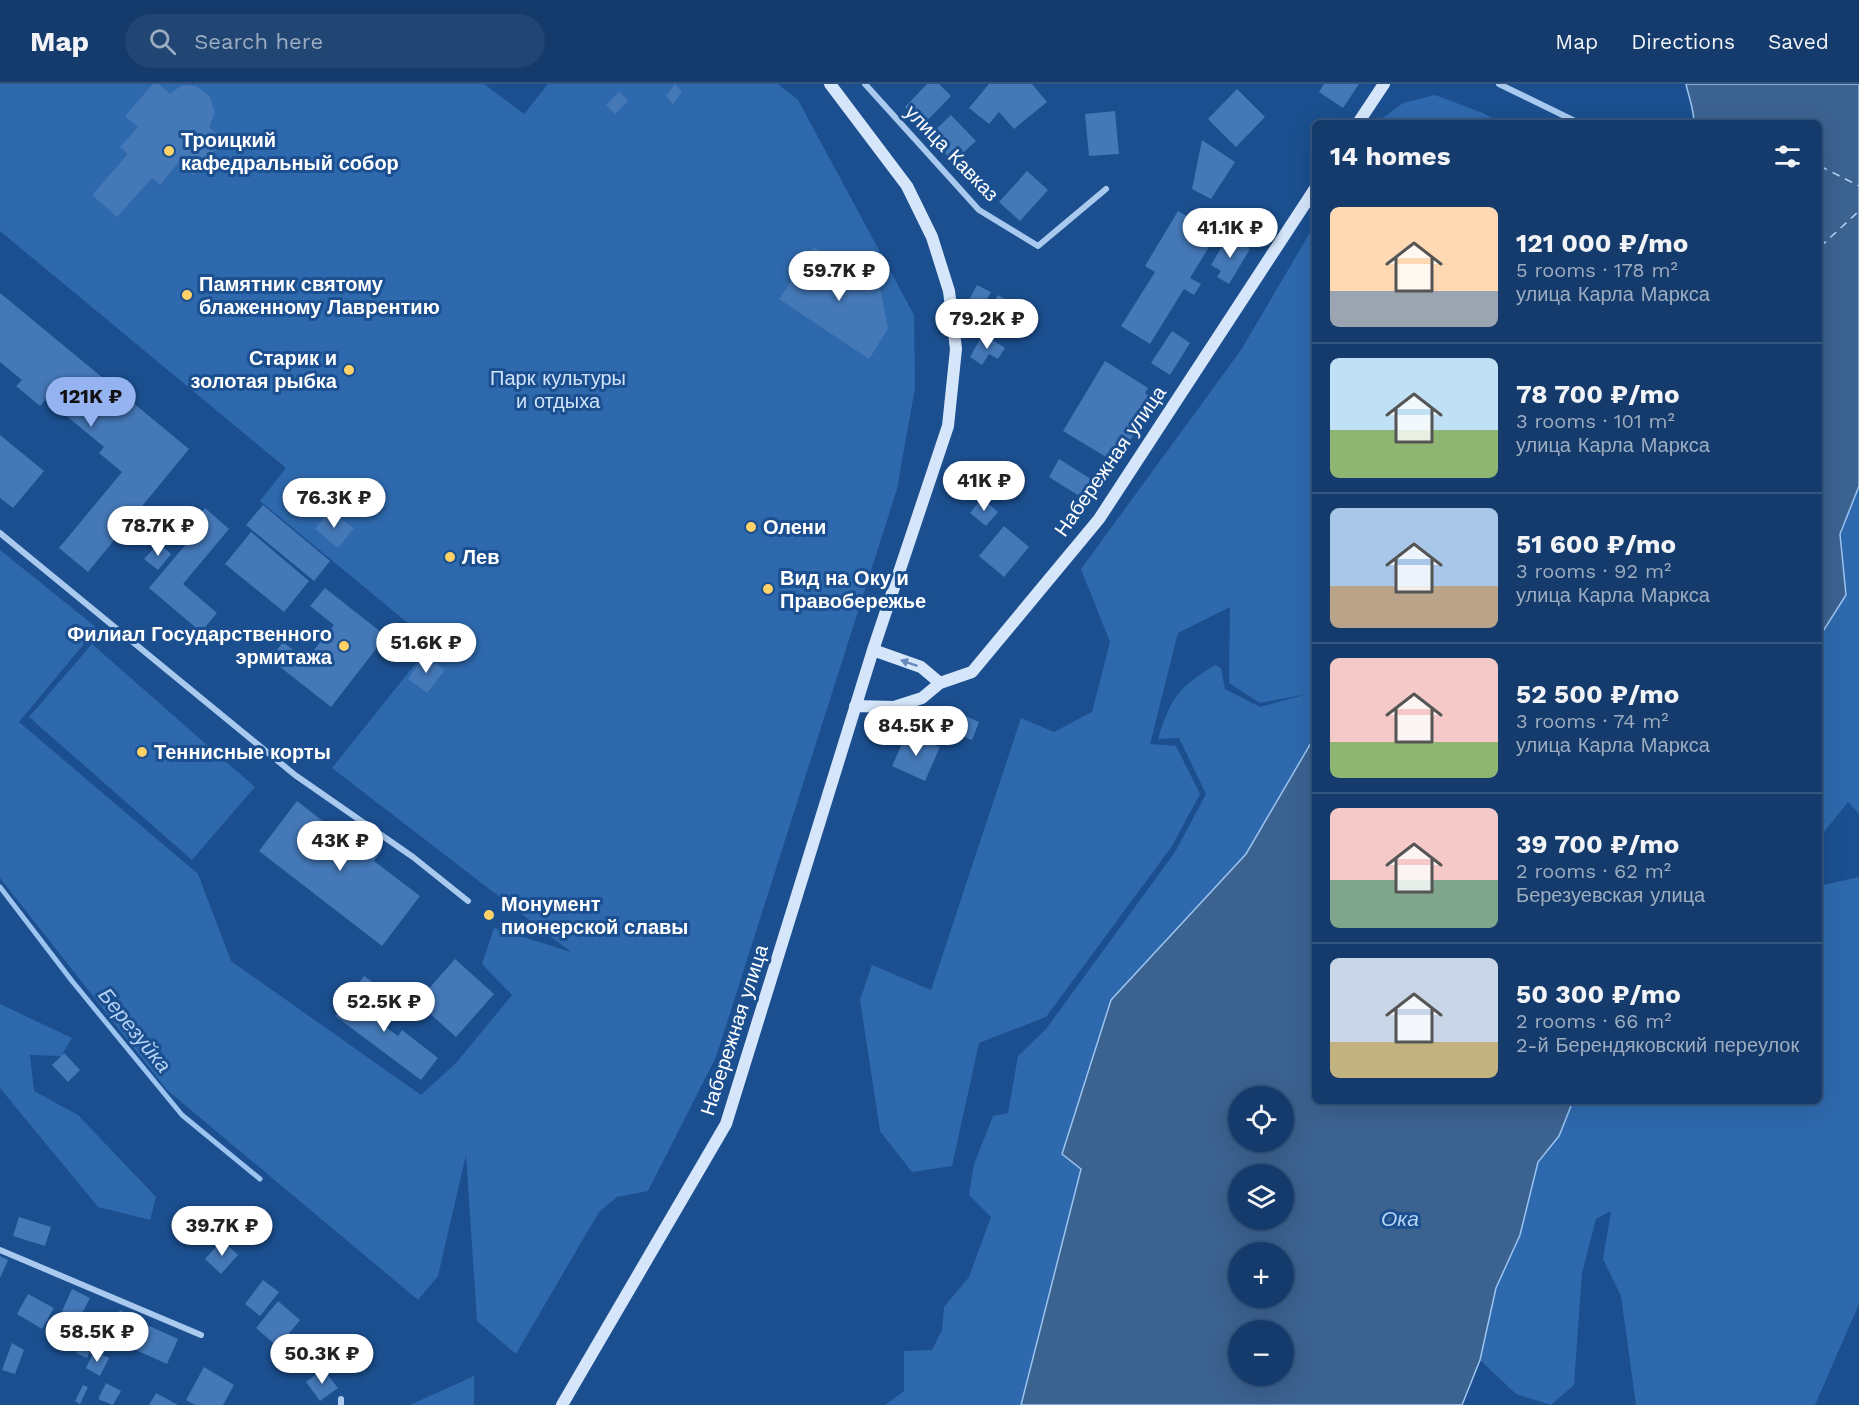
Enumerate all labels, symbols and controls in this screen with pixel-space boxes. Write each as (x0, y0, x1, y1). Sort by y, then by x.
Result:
search box (125, 14, 545, 68)
text: Map (30, 25, 89, 58)
icon: search (146, 25, 179, 58)
text: Search here (194, 29, 323, 54)
text: Map (1555, 29, 1598, 54)
text: Directions (1631, 29, 1735, 54)
text: Saved (1768, 29, 1829, 54)
street label: улица Кавказ (900, 100, 1004, 206)
place label: Троицкий кафедральный собор (181, 128, 399, 175)
icon: filters (1771, 140, 1804, 173)
text: 14 homes (1330, 141, 1451, 171)
marker: Троицкий кафедральный собор (162, 144, 176, 158)
pin: 41.1K ₽ (1175, 208, 1285, 259)
text: 41.1K ₽ (1197, 215, 1263, 239)
text: 121 000 ₽/mo (1516, 228, 1688, 258)
icon: home (1378, 231, 1450, 303)
pin: 59.7K ₽ (784, 251, 894, 302)
text: 59.7K ₽ (803, 258, 875, 282)
text: 5 rooms · 178 m² (1516, 258, 1678, 282)
place label: Памятник святому блаженному Лаврентию (199, 272, 440, 319)
text: улица Карла Маркса (1516, 282, 1710, 306)
marker: Памятник святому блаженному Лаврентию (180, 288, 194, 302)
pin: 79.2K ₽ (932, 299, 1042, 350)
text: 79.2K ₽ (949, 306, 1025, 330)
place label: Старик и золотая рыбка (191, 346, 338, 393)
marker: Старик и золотая рыбка (342, 363, 356, 377)
park label: Парк культуры и отдыха (490, 366, 626, 413)
pin: 121K ₽ (42, 377, 140, 428)
text: 78 700 ₽/mo (1516, 379, 1680, 409)
street label: Набережная улица (1049, 380, 1171, 541)
icon: home (1378, 382, 1450, 454)
text: 121K ₽ (60, 384, 122, 408)
text: 3 rooms · 101 m² (1516, 409, 1675, 433)
text: улица Карла Маркса (1516, 433, 1710, 457)
pin: 41K ₽ (942, 461, 1026, 512)
text: 41K ₽ (957, 468, 1011, 492)
pin: 76.3K ₽ (279, 478, 389, 529)
text: 76.3K ₽ (297, 485, 371, 509)
pin: 78.7K ₽ (103, 506, 213, 557)
text: 78.7K ₽ (121, 513, 195, 537)
place label: Олени (763, 515, 826, 539)
marker: Олени (744, 520, 758, 534)
text: 51 600 ₽/mo (1516, 529, 1676, 559)
icon: home (1378, 532, 1450, 604)
place label: Лев (462, 545, 499, 569)
marker: Лев (443, 550, 457, 564)
text: 3 rooms · 92 m² (1516, 559, 1671, 583)
place label: Вид на Оку и Правобережье (780, 566, 926, 613)
marker: Вид на Оку и Правобережье (761, 582, 775, 596)
text: улица Карла Маркса (1516, 583, 1710, 607)
place label: Филиал Государственного эрмитажа (67, 622, 333, 669)
pin: 51.6K ₽ (371, 623, 481, 674)
text: 51.6K ₽ (390, 630, 462, 654)
marker: Филиал Государственного эрмитажа (337, 639, 351, 653)
one-way arrow (899, 657, 917, 667)
text: 52 500 ₽/mo (1516, 679, 1679, 709)
icon: home (1378, 682, 1450, 754)
pin: 84.5K ₽ (861, 706, 971, 757)
text: 3 rooms · 74 m² (1516, 709, 1669, 733)
text: 84.5K ₽ (878, 713, 954, 737)
text: улица Карла Маркса (1516, 733, 1710, 757)
place label: Теннисные корты (154, 740, 331, 764)
marker: Теннисные корты (135, 745, 149, 759)
pin: 43K ₽ (298, 821, 382, 872)
text: 43K ₽ (311, 828, 369, 852)
text: 39 700 ₽/mo (1516, 829, 1679, 859)
icon: home (1378, 832, 1450, 904)
text: 2 rooms · 62 m² (1516, 859, 1671, 883)
text: Березуевская улица (1516, 883, 1705, 907)
place label: Монумент пионерской славы (501, 892, 688, 939)
marker: Монумент пионерской славы (482, 908, 496, 922)
street label: Набережная улица (695, 941, 773, 1118)
text: 50 300 ₽/mo (1516, 979, 1681, 1009)
pin: 52.5K ₽ (329, 982, 439, 1033)
icon: home (1378, 982, 1450, 1054)
water label: Березуйка (93, 983, 177, 1077)
text: 52.5K ₽ (347, 989, 421, 1013)
text: 2 rooms · 66 m² (1516, 1009, 1672, 1033)
text: 2-й Берендяковский переулок (1516, 1033, 1799, 1057)
map controls (1228, 1086, 1294, 1386)
button: locate (1228, 1086, 1294, 1152)
button: layers (1228, 1164, 1294, 1230)
pin: 39.7K ₽ (167, 1206, 277, 1257)
water label: Ока (1381, 1206, 1419, 1231)
text: 39.7K ₽ (185, 1213, 259, 1237)
button: + (1228, 1242, 1294, 1308)
pin: 58.5K ₽ (42, 1312, 152, 1363)
text: 58.5K ₽ (60, 1319, 134, 1343)
button: − (1228, 1320, 1294, 1386)
pin: 50.3K ₽ (267, 1334, 377, 1385)
text: 50.3K ₽ (284, 1341, 360, 1365)

